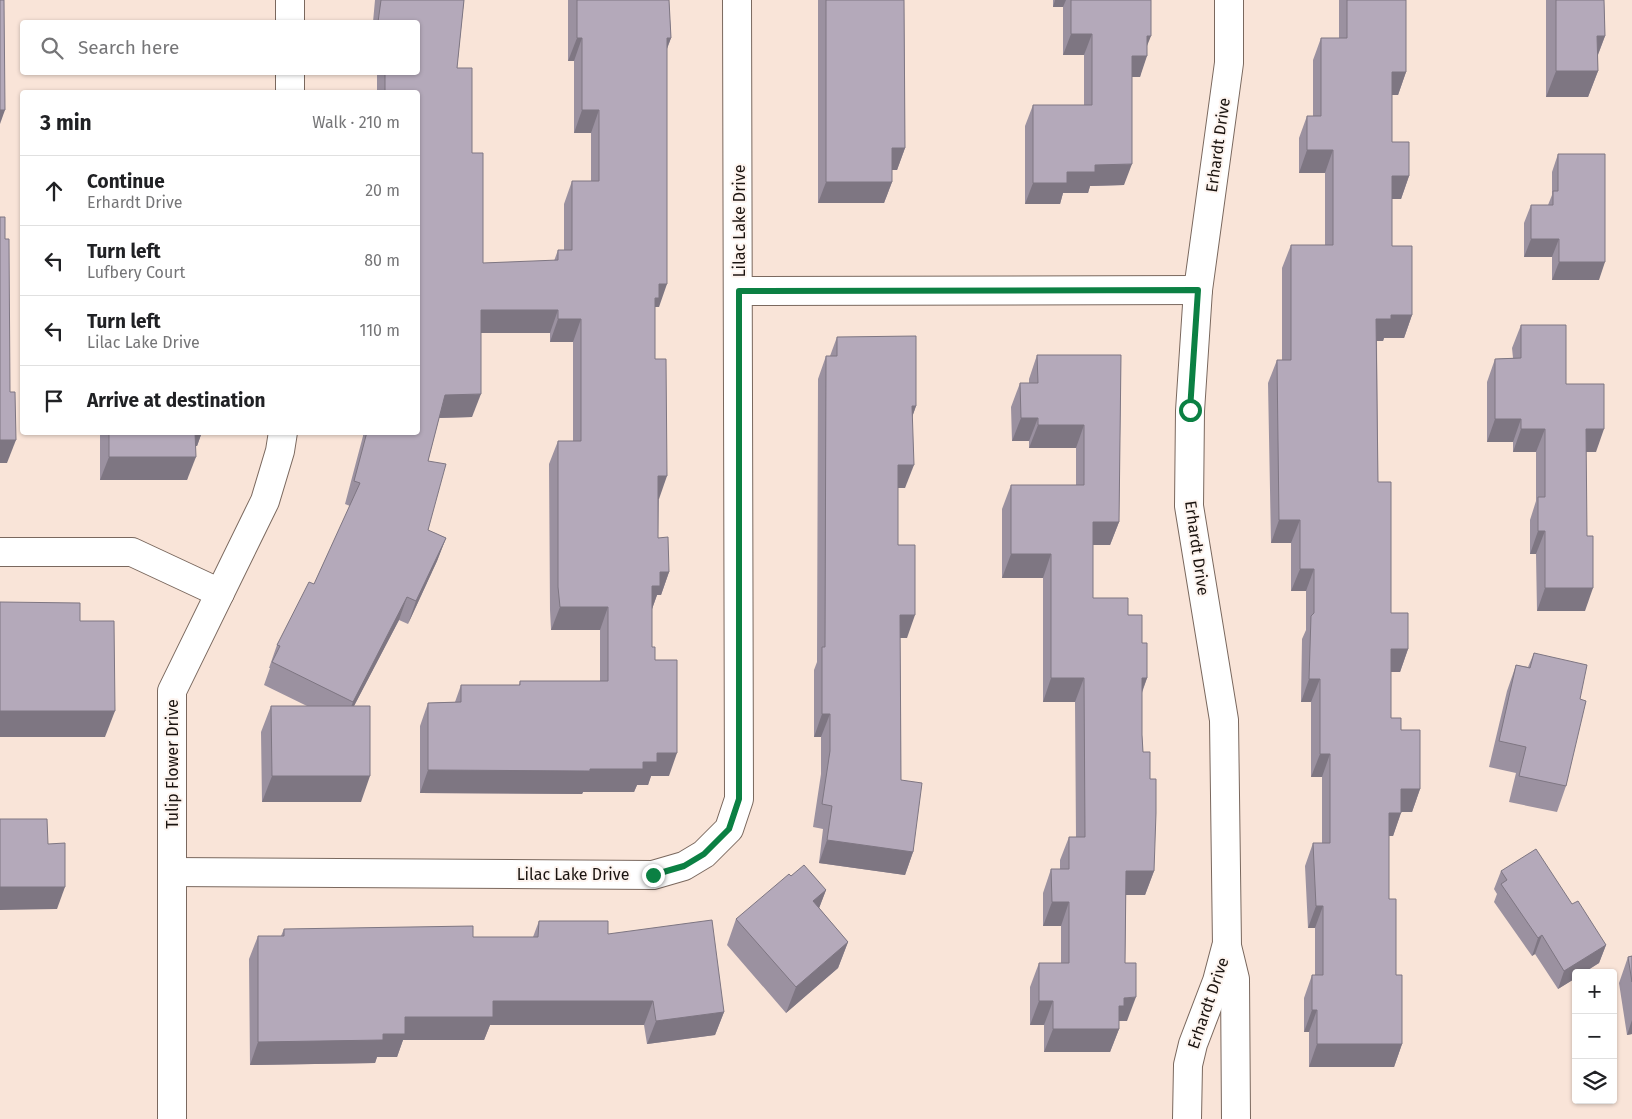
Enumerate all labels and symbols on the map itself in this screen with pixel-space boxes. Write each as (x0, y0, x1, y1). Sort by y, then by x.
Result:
street label: Erhardt Drive (1202, 96, 1234, 194)
street label: Lilac Lake Drive (730, 165, 749, 277)
route start (1179, 399, 1202, 422)
street label: Erhardt Drive (1181, 499, 1213, 597)
street label: Tulip Flower Drive (163, 699, 182, 829)
route end (642, 864, 665, 887)
street label: Lilac Lake Drive (517, 865, 629, 884)
street label: Erhardt Drive (1183, 955, 1233, 1051)

